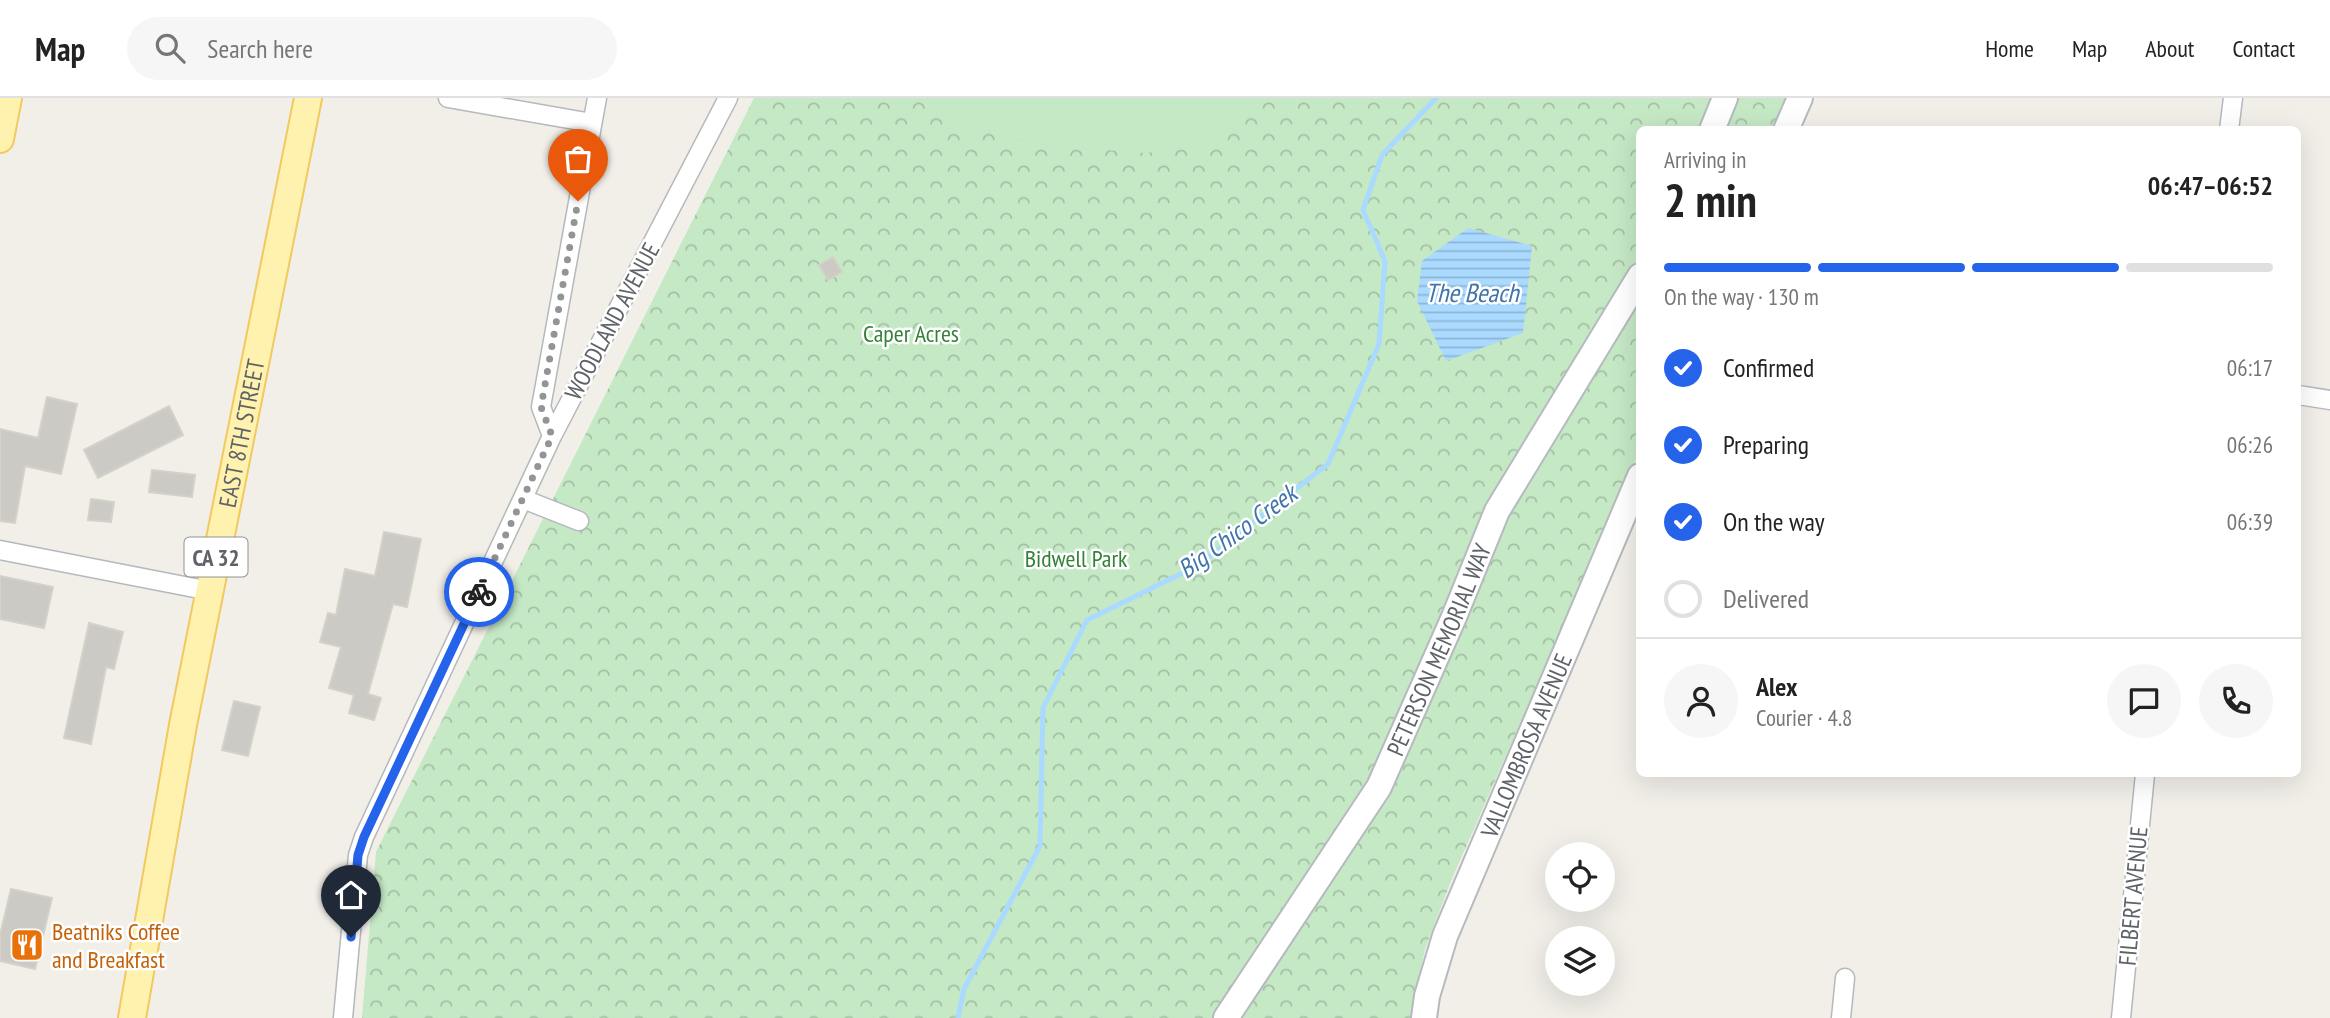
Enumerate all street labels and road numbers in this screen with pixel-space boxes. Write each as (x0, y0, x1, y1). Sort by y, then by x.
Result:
street label: WOODLAND AVENUE (558, 237, 666, 405)
street label: EAST 8TH STREET (211, 356, 271, 510)
road number: CA 32 (184, 538, 248, 576)
street label: PETERSON MEMORIAL WAY (1379, 539, 1498, 760)
street label: VALLOMBROSA AVENUE (1473, 649, 1579, 843)
street label: FILBERT AVENUE (2111, 825, 2155, 967)

